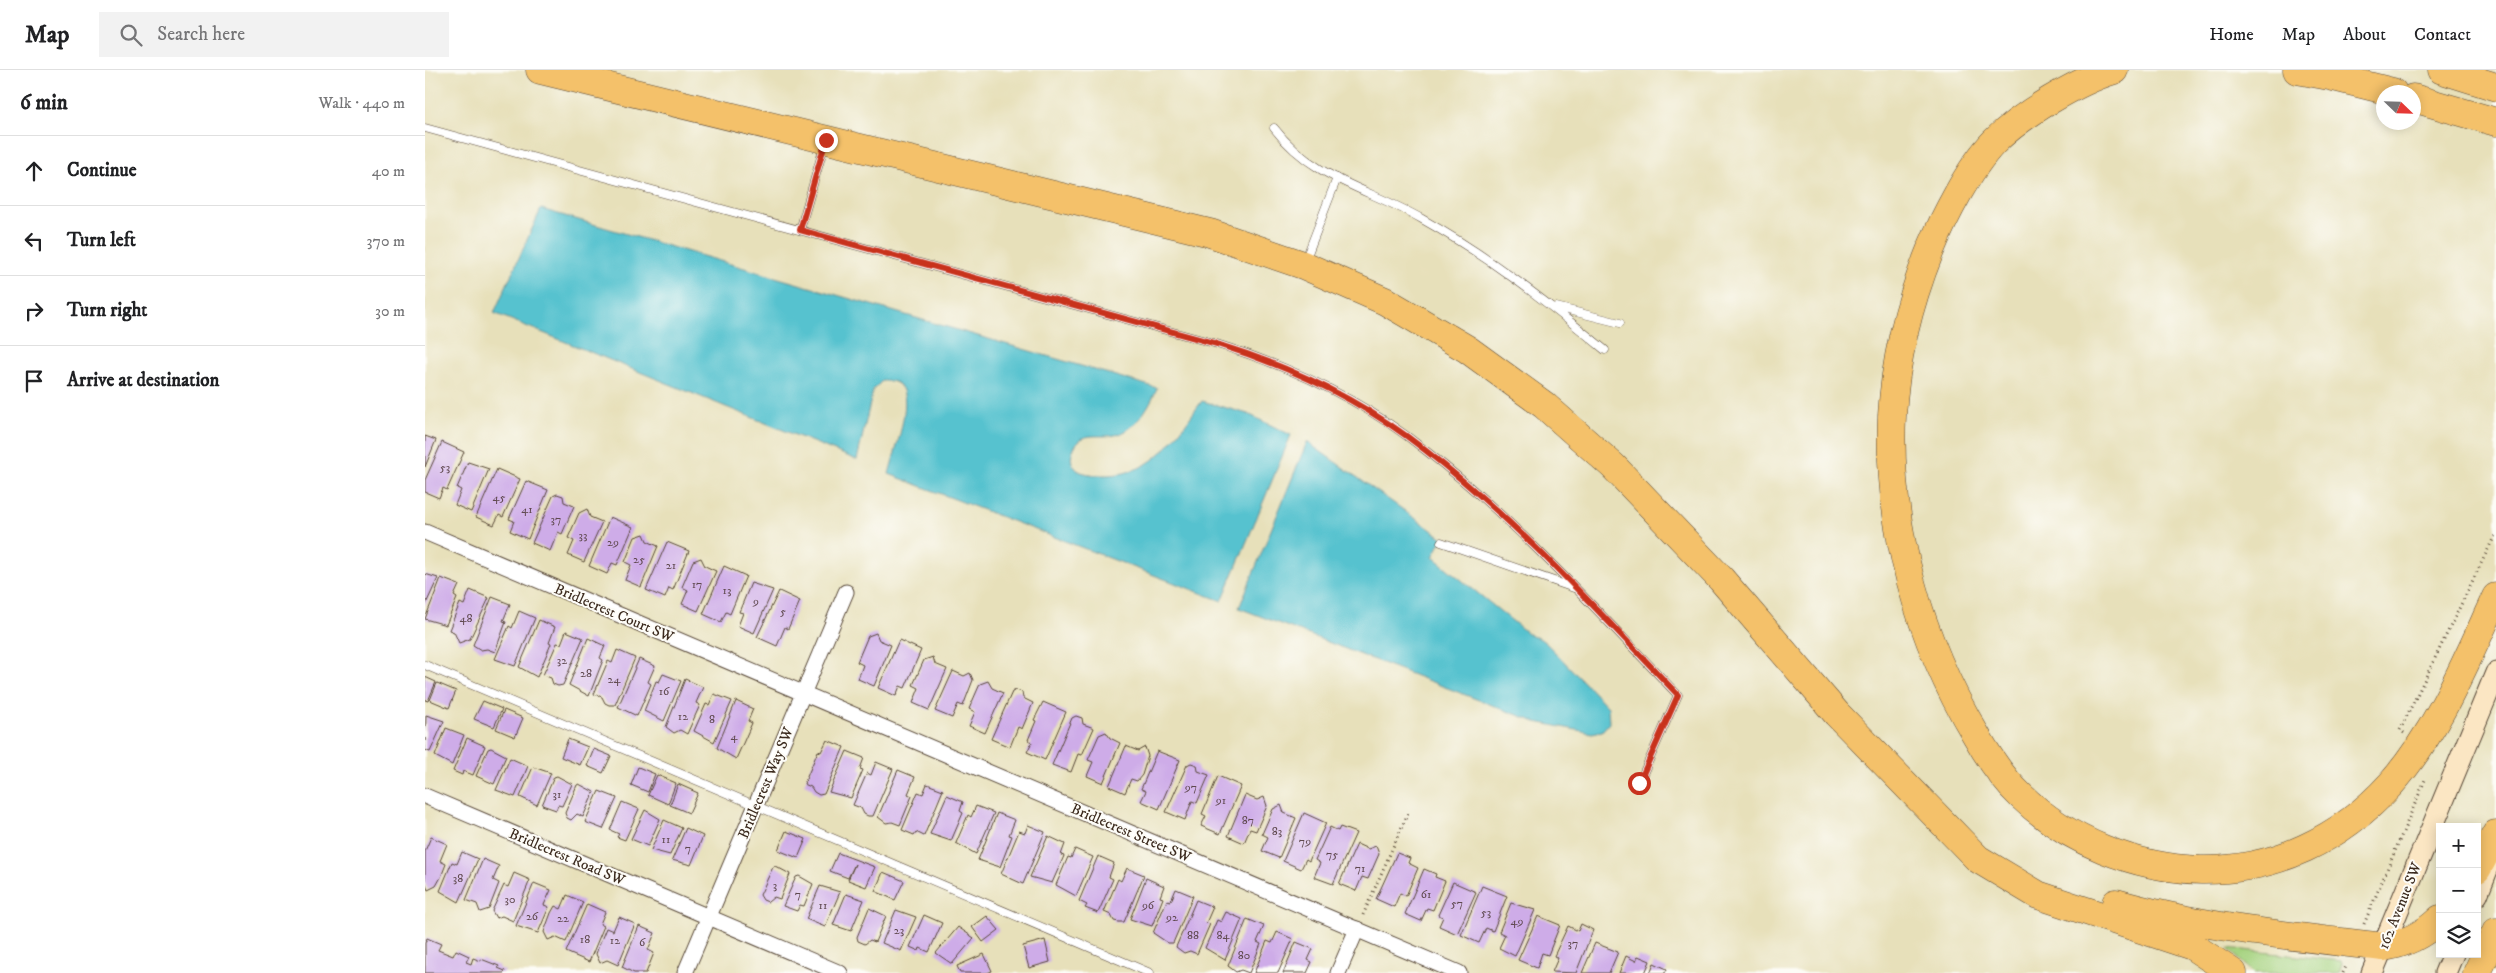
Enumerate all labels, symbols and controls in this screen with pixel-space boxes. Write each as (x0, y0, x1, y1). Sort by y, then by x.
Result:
search box (99, 12, 449, 57)
text: Map (25, 20, 69, 50)
icon: search (117, 21, 145, 49)
text: Search here (157, 23, 245, 46)
text: Home (2209, 24, 2254, 46)
text: Map (2282, 24, 2315, 46)
text: About (2343, 24, 2386, 46)
text: Contact (2414, 24, 2471, 46)
north arrow (2376, 85, 2421, 130)
text: 6 min (20, 90, 68, 116)
text: Walk · 440 m (319, 93, 405, 113)
route end (815, 129, 838, 152)
icon: ahead (20, 157, 48, 185)
text: Continue (67, 159, 137, 182)
text: 40 m (372, 161, 405, 181)
icon: left (20, 227, 48, 255)
text: Turn left (67, 229, 136, 252)
text: 370 m (367, 231, 405, 251)
icon: right (20, 297, 48, 325)
text: Turn right (67, 299, 147, 322)
text: 30 m (375, 301, 405, 321)
icon: arrive (20, 367, 48, 395)
text: Arrive at destination (67, 369, 219, 392)
house number: 53 (440, 460, 450, 475)
house number: 45 (493, 490, 505, 505)
house number: 41 (521, 502, 533, 517)
house number: 37 (551, 512, 561, 527)
house number: 33 (579, 528, 587, 543)
house number: 29 (607, 535, 619, 550)
house number: 25 (633, 552, 645, 567)
house number: 21 (666, 558, 676, 573)
house number: 17 (692, 577, 702, 592)
street label: Bridlecrest Court SW (551, 579, 677, 647)
house number: 13 (723, 583, 731, 598)
house number: 9 (752, 594, 759, 609)
house number: 5 (780, 604, 786, 619)
house number: 48 (460, 611, 472, 626)
house number: 32 (557, 653, 567, 668)
house number: 28 (580, 666, 592, 681)
house number: 24 (608, 672, 621, 687)
house number: 16 (659, 684, 670, 699)
house number: 12 (678, 709, 688, 724)
house number: 8 (709, 712, 715, 727)
street label: Bridlecrest Way SW (734, 724, 798, 842)
house number: 4 (731, 729, 739, 744)
route start (1628, 772, 1651, 795)
house number: 97 (1184, 780, 1197, 795)
house number: 31 (553, 787, 561, 802)
house number: 91 (1215, 793, 1226, 808)
street label: Bridlecrest Street SW (1068, 799, 1194, 867)
house number: 87 (1242, 813, 1254, 828)
map controls (2436, 823, 2481, 958)
button: + (2436, 823, 2481, 868)
street label: Bridlecrest Road SW (506, 824, 628, 890)
house number: 83 (1272, 824, 1282, 839)
house number: 11 (662, 832, 670, 847)
house number: 79 (1299, 834, 1311, 849)
house number: 7 (685, 841, 691, 856)
house number: 75 (1326, 847, 1338, 862)
street label: 162 Avenue SW (2374, 860, 2426, 952)
house number: 71 (1355, 861, 1365, 876)
button: − (2436, 868, 2481, 913)
house number: 38 (453, 871, 463, 886)
house number: 3 (773, 878, 777, 893)
house number: 7 (795, 887, 801, 902)
house number: 61 (1421, 887, 1431, 902)
house number: 30 (505, 892, 515, 907)
house number: 57 (1451, 896, 1463, 911)
house number: 11 (819, 898, 827, 913)
house number: 96 (1141, 898, 1155, 913)
house number: 53 (1481, 905, 1491, 920)
house number: 26 (526, 909, 539, 924)
house number: 92 (1165, 910, 1178, 925)
house number: 22 (557, 911, 569, 926)
button: layers (2436, 913, 2481, 958)
house number: 49 (1511, 914, 1523, 929)
house number: 23 (894, 923, 904, 938)
house number: 88 (1187, 928, 1199, 943)
house number: 84 (1217, 928, 1231, 943)
house number: 18 (580, 932, 590, 947)
house number: 12 (610, 933, 620, 948)
house number: 6 (639, 935, 646, 950)
house number: 37 (1568, 936, 1578, 951)
house number: 80 (1238, 948, 1250, 963)

